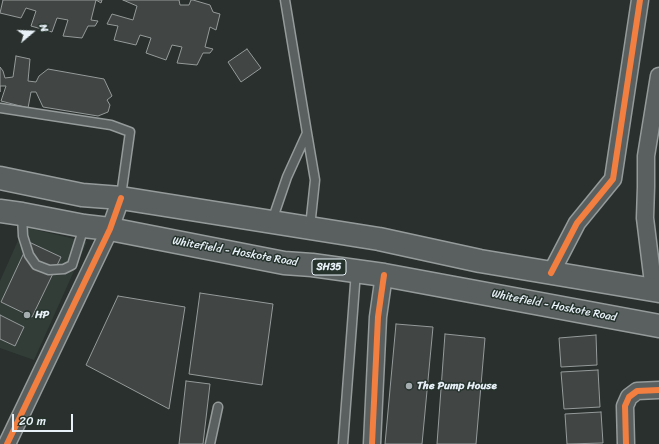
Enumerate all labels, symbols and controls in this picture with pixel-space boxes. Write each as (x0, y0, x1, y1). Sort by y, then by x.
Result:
north arrow (12, 12, 52, 52)
text: N (34, 21, 54, 35)
street label: Whitefield - Hoskote Road (171, 234, 299, 270)
road number: SH35 (312, 259, 346, 275)
street label: Whitefield - Hoskote Road (490, 287, 618, 325)
place label: HP (35, 308, 49, 322)
marker: HP (22, 310, 32, 320)
place label: The Pump House (417, 379, 497, 393)
marker: The Pump House (404, 381, 414, 391)
scale bar (14, 406, 75, 432)
text: 20 m (19, 410, 46, 432)

